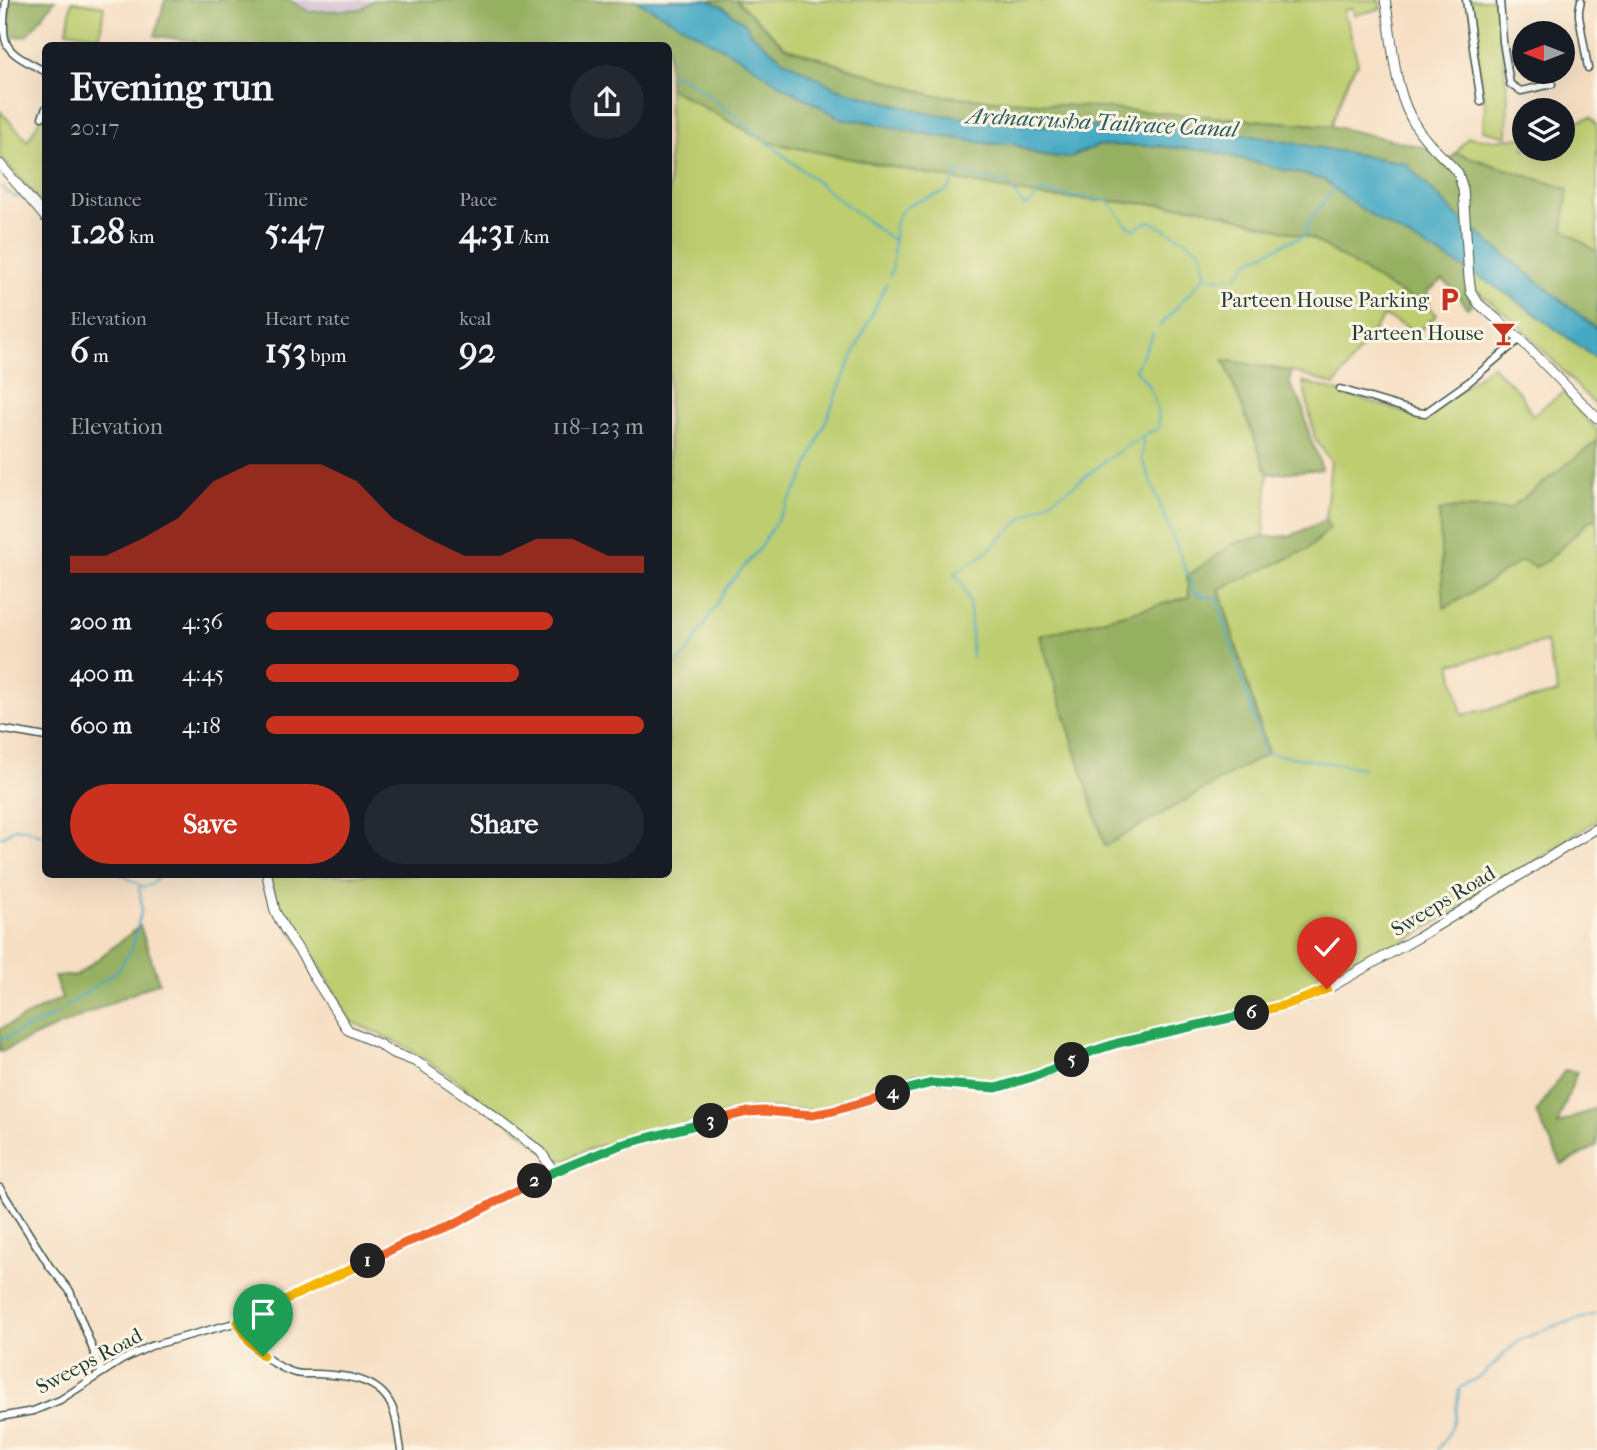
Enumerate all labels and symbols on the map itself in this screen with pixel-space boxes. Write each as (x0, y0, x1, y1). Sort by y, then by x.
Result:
north arrow (1512, 21, 1575, 84)
water label: Ardnacrusha Tailrace Canal (963, 102, 1241, 143)
parking icon: Parteen House Parking (1435, 286, 1463, 314)
place label: Parteen House Parking (1220, 288, 1430, 312)
bar icon: Parteen House (1490, 319, 1518, 347)
place label: Parteen House (1351, 321, 1484, 345)
street label: Sweeps Road (1387, 860, 1500, 941)
pin (1297, 917, 1357, 989)
pin: 6 (1234, 996, 1270, 1030)
pin: 5 (1054, 1042, 1090, 1078)
pin: 4 (876, 1076, 910, 1110)
pin: 3 (694, 1104, 728, 1138)
pin: 2 (518, 1164, 552, 1198)
pin: 1 (350, 1244, 386, 1278)
pin (233, 1284, 293, 1356)
street label: Sweeps Road (32, 1323, 147, 1399)

